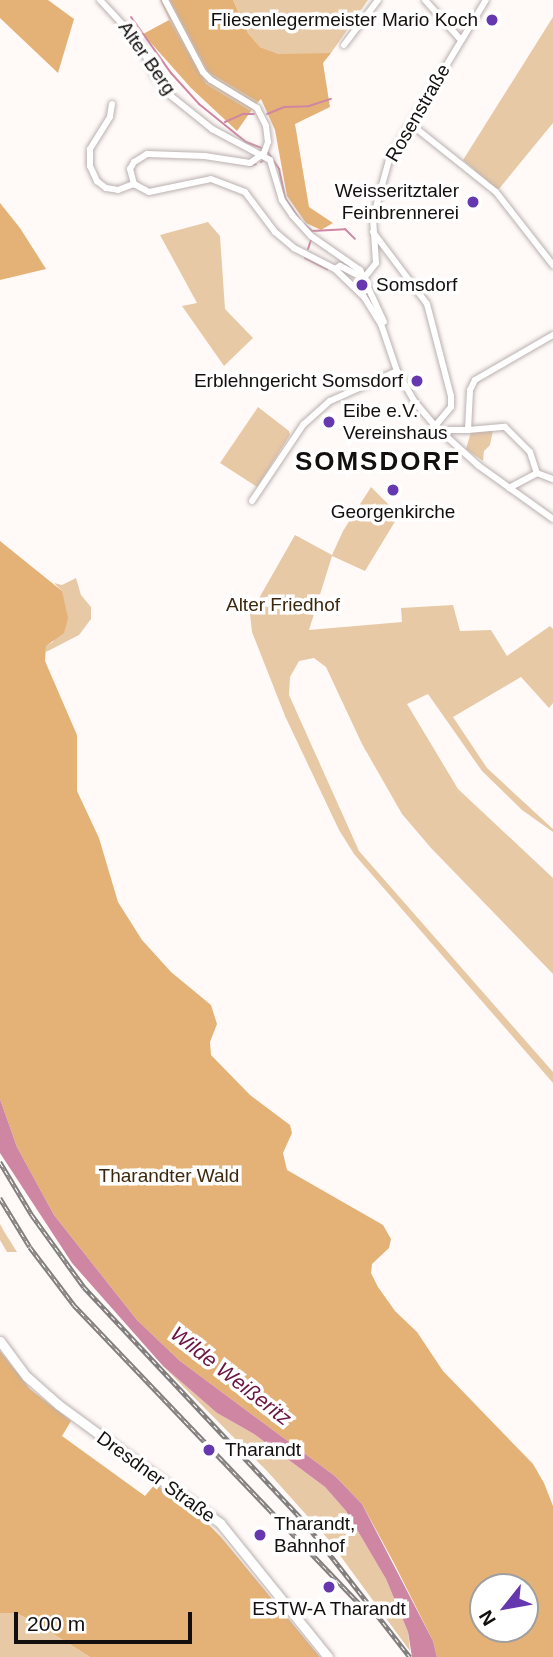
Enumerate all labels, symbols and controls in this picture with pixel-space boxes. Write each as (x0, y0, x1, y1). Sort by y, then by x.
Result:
place label: Fliesenlegermeister Mario Koch (211, 9, 478, 31)
marker: Fliesenlegermeister Mario Koch (484, 12, 500, 28)
street label: Alter Berg (113, 17, 181, 99)
street label: Rosenstraße (381, 60, 455, 166)
place label: Weisseritztaler Feinbrennerei (335, 180, 459, 224)
marker: Weisseritztaler Feinbrennerei (465, 194, 481, 210)
place label: Somsdorf (376, 274, 457, 296)
marker: Somsdorf (354, 277, 370, 293)
place label: Erblehngericht Somsdorf (194, 370, 403, 392)
marker: Erblehngericht Somsdorf (409, 373, 425, 389)
place label: Eibe e.V. Vereinshaus (343, 400, 448, 444)
marker: Eibe e.V. Vereinshaus (321, 414, 337, 430)
district label: SOMSDORF (296, 446, 460, 478)
marker: Georgenkirche (385, 482, 401, 498)
place label: Georgenkirche (331, 501, 455, 523)
park label: Alter Friedhof (226, 594, 340, 616)
park label: Tharandter Wald (99, 1165, 239, 1187)
water label: Wilde Weißeritz (166, 1321, 296, 1431)
street label: Dresdner Straße (92, 1427, 220, 1527)
place label: Tharandt (225, 1439, 301, 1461)
marker: Tharandt (199, 1440, 219, 1460)
place label: Tharandt, Bahnhof (274, 1513, 355, 1557)
marker: Tharandt, Bahnhof (252, 1527, 268, 1543)
north arrow (469, 1573, 539, 1643)
marker: ESTW-A Tharandt (321, 1579, 337, 1595)
scale bar (18, 1598, 196, 1642)
place label: ESTW-A Tharandt (252, 1598, 406, 1620)
text: N (475, 1607, 500, 1629)
text: 200 m (27, 1612, 85, 1635)

